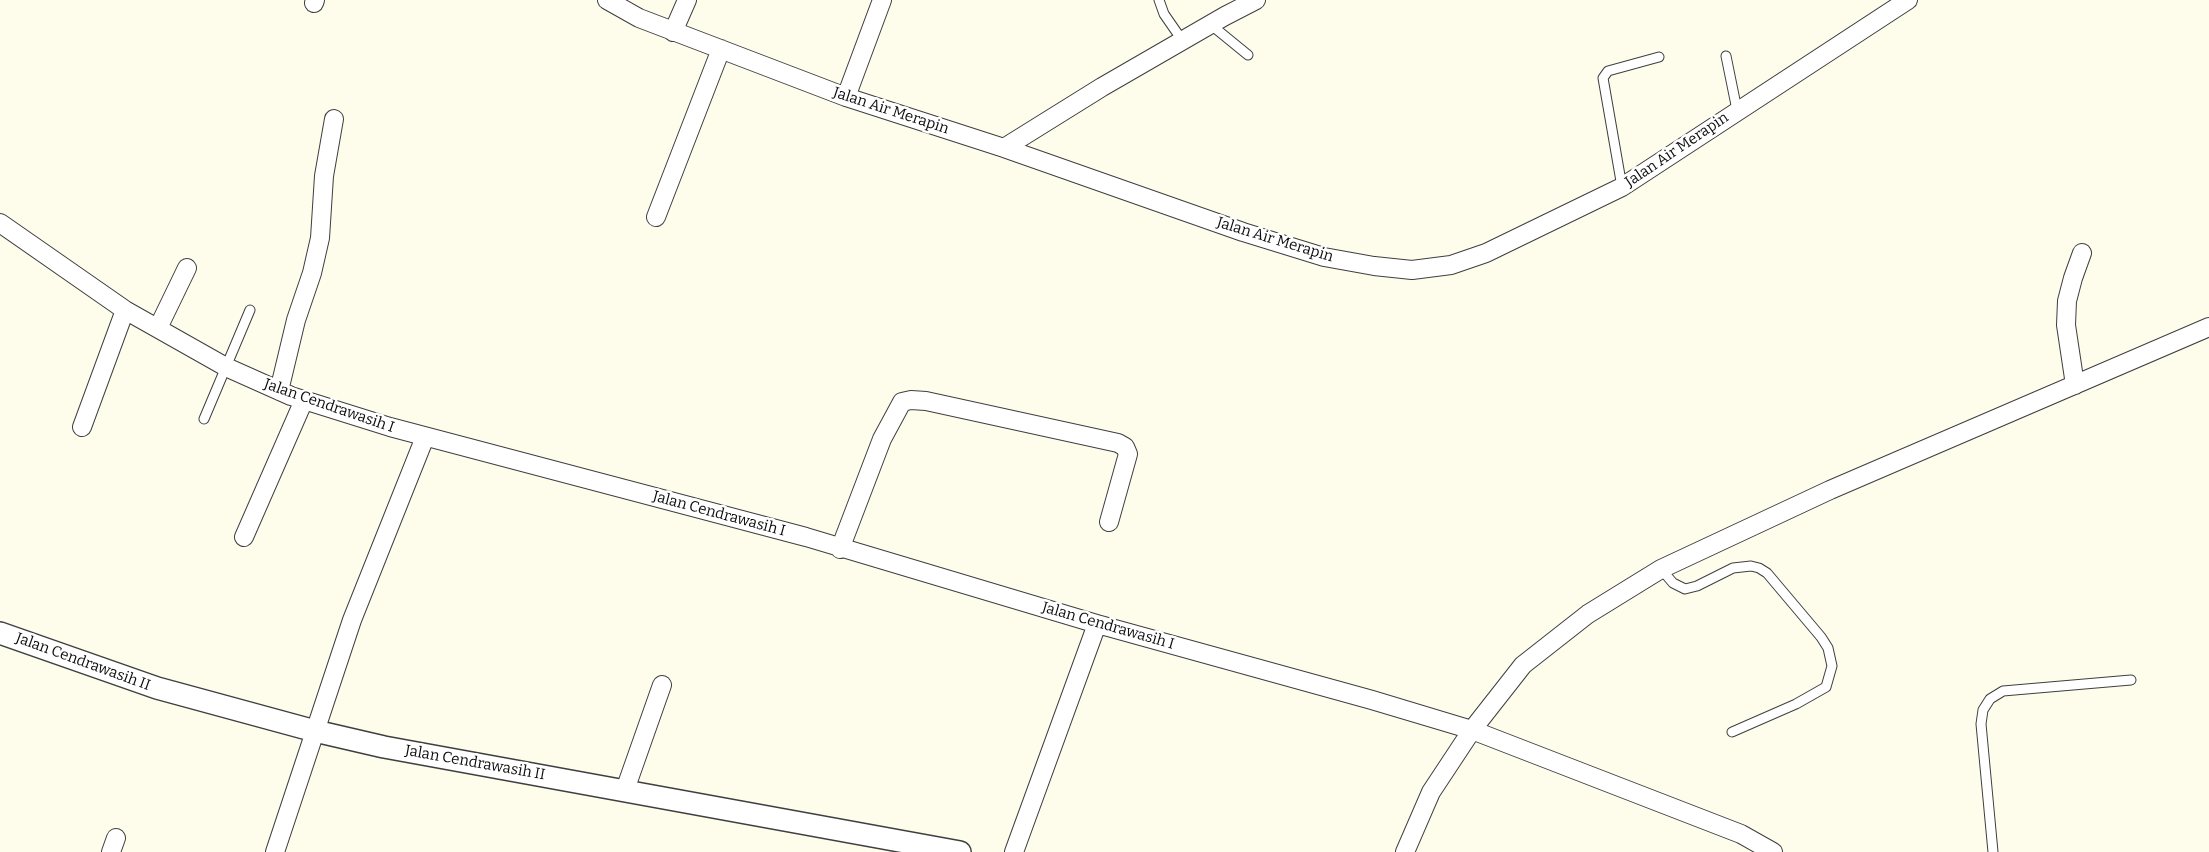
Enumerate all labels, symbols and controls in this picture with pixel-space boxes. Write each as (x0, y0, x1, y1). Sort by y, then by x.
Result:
street label: Jalan Air Merapin (831, 84, 951, 138)
street label: Jalan Air Merapin (1622, 109, 1732, 191)
street label: Jalan Air Merapin (1215, 214, 1335, 266)
street label: Jalan Cendrawasih I (261, 375, 397, 437)
street label: Jalan Cendrawasih I (651, 488, 787, 540)
street label: Jalan Cendrawasih I (1040, 599, 1176, 653)
street label: Jalan Cendrawasih II (13, 629, 153, 695)
street label: Jalan Cendrawasih II (404, 742, 546, 784)

